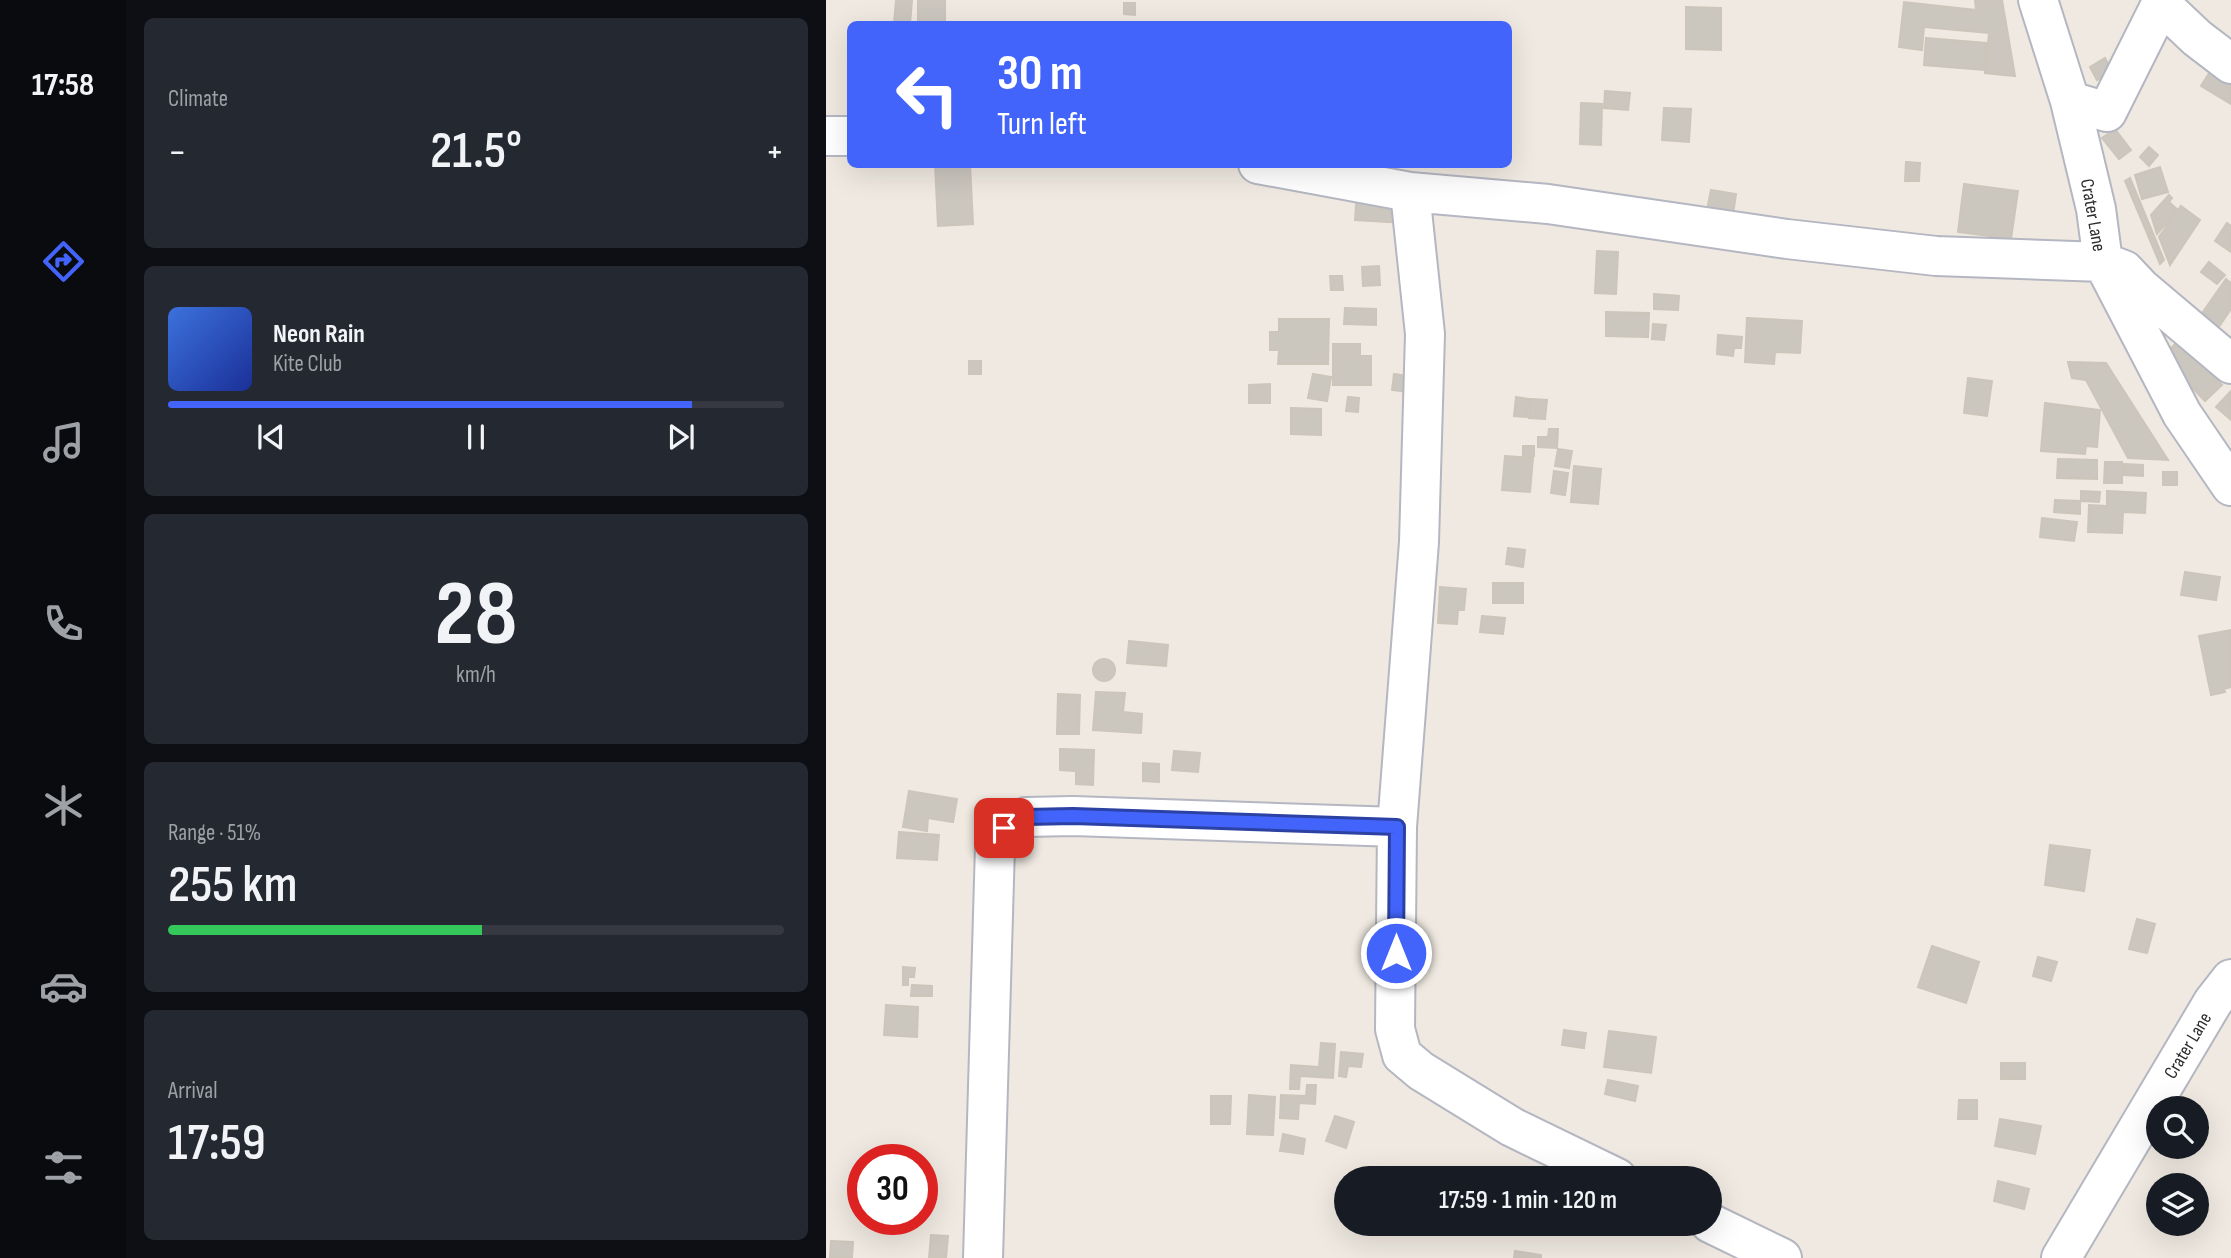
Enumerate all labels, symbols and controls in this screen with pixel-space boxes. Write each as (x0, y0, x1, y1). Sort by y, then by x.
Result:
text: 30 m (997, 45, 1082, 104)
icon: left (882, 49, 973, 140)
text: 17:58 (32, 66, 94, 105)
text: Climate (168, 85, 228, 113)
text: Turn left (997, 105, 1087, 144)
text: 21.5° (430, 120, 522, 183)
text: − (168, 130, 187, 175)
text: + (765, 130, 784, 175)
street label: Crater Lane (2075, 177, 2110, 253)
icon: directions (39, 237, 88, 286)
text: Neon Rain (273, 319, 365, 350)
text: Kite Club (273, 350, 342, 378)
icon: music (39, 418, 88, 467)
icon: previous (252, 418, 290, 456)
icon: pause (457, 418, 495, 456)
icon: next (662, 418, 700, 456)
text: 28 (435, 561, 517, 670)
icon: phone (39, 599, 88, 648)
text: km/h (456, 661, 496, 689)
icon: climate (39, 781, 88, 830)
pin (974, 798, 1034, 858)
icon: arrive (985, 809, 1023, 847)
text: Range · 51% (168, 819, 261, 847)
text: 255 km (168, 854, 297, 917)
position arrow (1359, 916, 1433, 990)
icon: car (39, 962, 88, 1011)
street label: Crater Lane (2160, 1008, 2217, 1083)
text: Arrival (168, 1077, 217, 1105)
map controls (2146, 1096, 2209, 1236)
button: search (2146, 1096, 2209, 1159)
text: 17:59 (168, 1112, 266, 1175)
icon: filters (39, 1143, 88, 1192)
speed limit sign: 30 (847, 1144, 938, 1235)
button: layers (2146, 1173, 2209, 1236)
text: 17:59 · 1 min · 120 m (1439, 1185, 1617, 1216)

